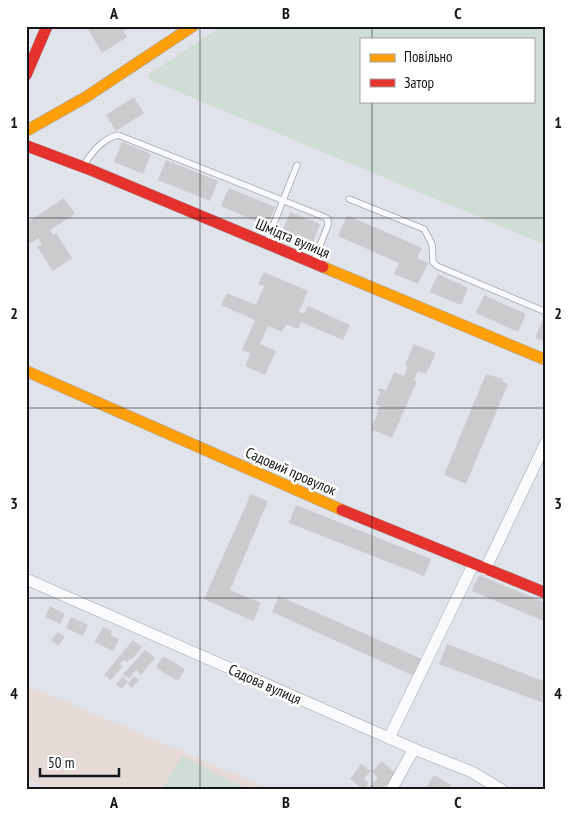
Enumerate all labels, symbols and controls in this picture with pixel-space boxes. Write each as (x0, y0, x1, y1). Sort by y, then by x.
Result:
text: A (109, 3, 119, 23)
text: B (282, 3, 290, 23)
text: C (454, 3, 462, 23)
legend (360, 38, 534, 102)
text: Повільно (404, 47, 452, 66)
text: Затор (404, 73, 434, 92)
text: 1 (10, 112, 18, 132)
text: 1 (554, 112, 562, 132)
street label: Шмідта вулиця (253, 214, 333, 262)
text: 2 (10, 303, 18, 323)
text: 2 (554, 303, 562, 323)
street label: Садовий провулок (243, 442, 340, 500)
text: 3 (10, 493, 18, 513)
text: 3 (554, 493, 562, 513)
street label: Садова вулиця (226, 660, 305, 709)
text: 4 (10, 683, 18, 703)
text: 4 (554, 683, 562, 703)
scale bar (40, 746, 119, 778)
text: 50 m (48, 753, 74, 772)
text: A (109, 792, 119, 812)
text: B (282, 792, 290, 812)
text: C (454, 792, 462, 812)

